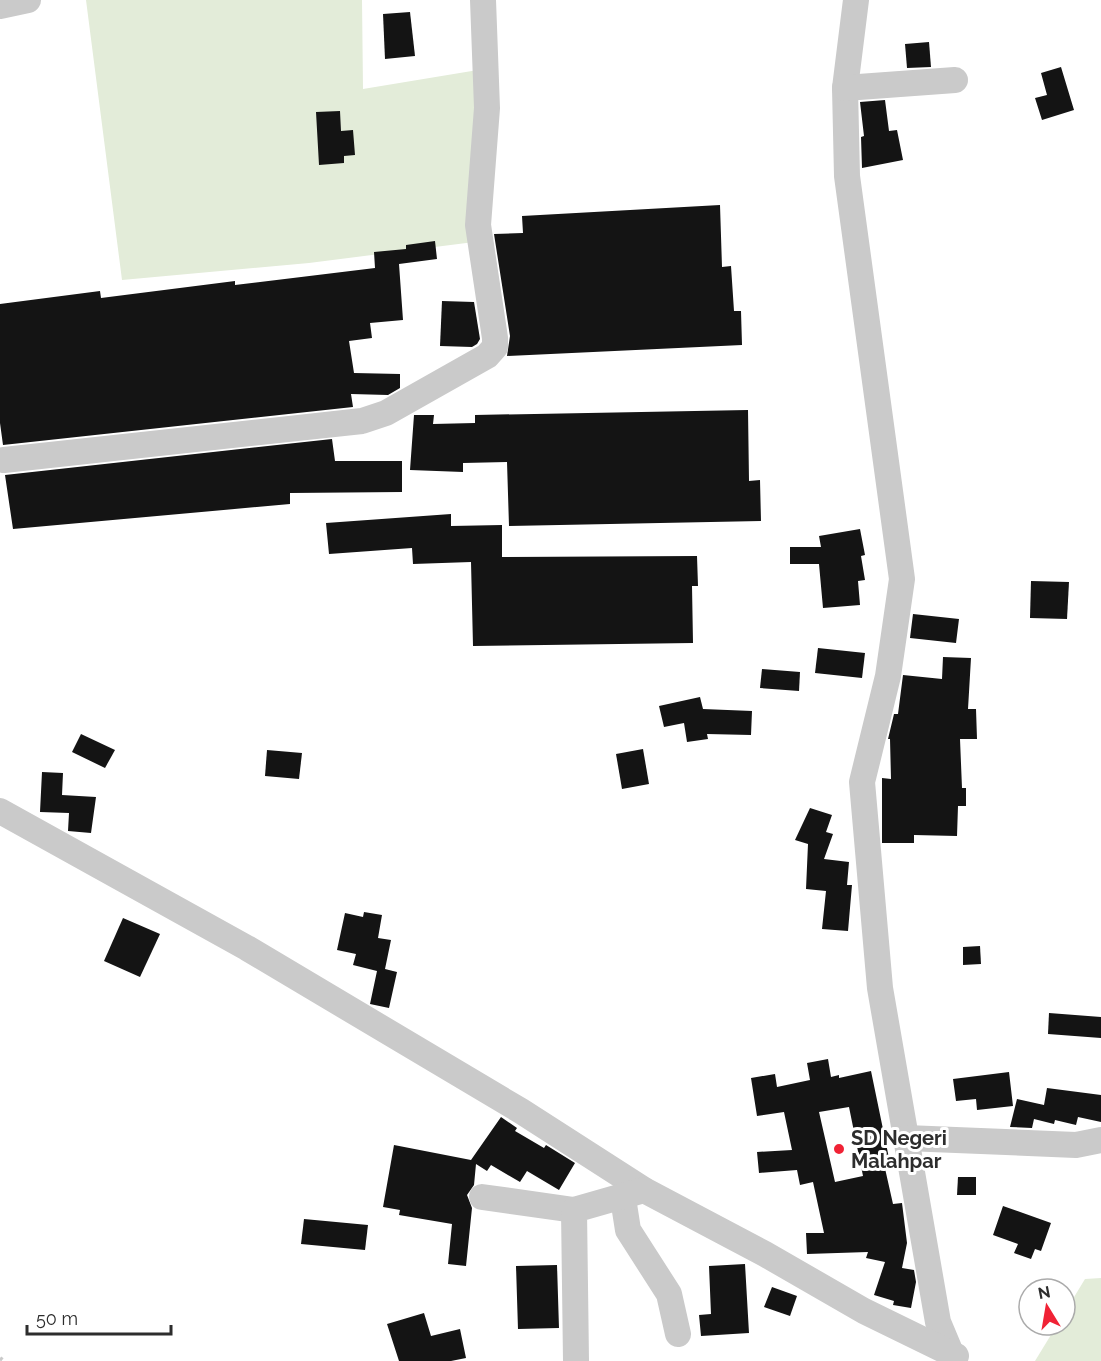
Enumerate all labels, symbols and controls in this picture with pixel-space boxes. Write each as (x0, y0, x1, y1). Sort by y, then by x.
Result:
place label: SD Negeri Malahpar (851, 1126, 947, 1173)
marker: SD Negeri Malahpar (832, 1142, 846, 1156)
north arrow (1017, 1277, 1077, 1337)
text: N (1036, 1282, 1052, 1303)
scale bar (27, 1298, 171, 1336)
text: 50 m (36, 1308, 78, 1329)

